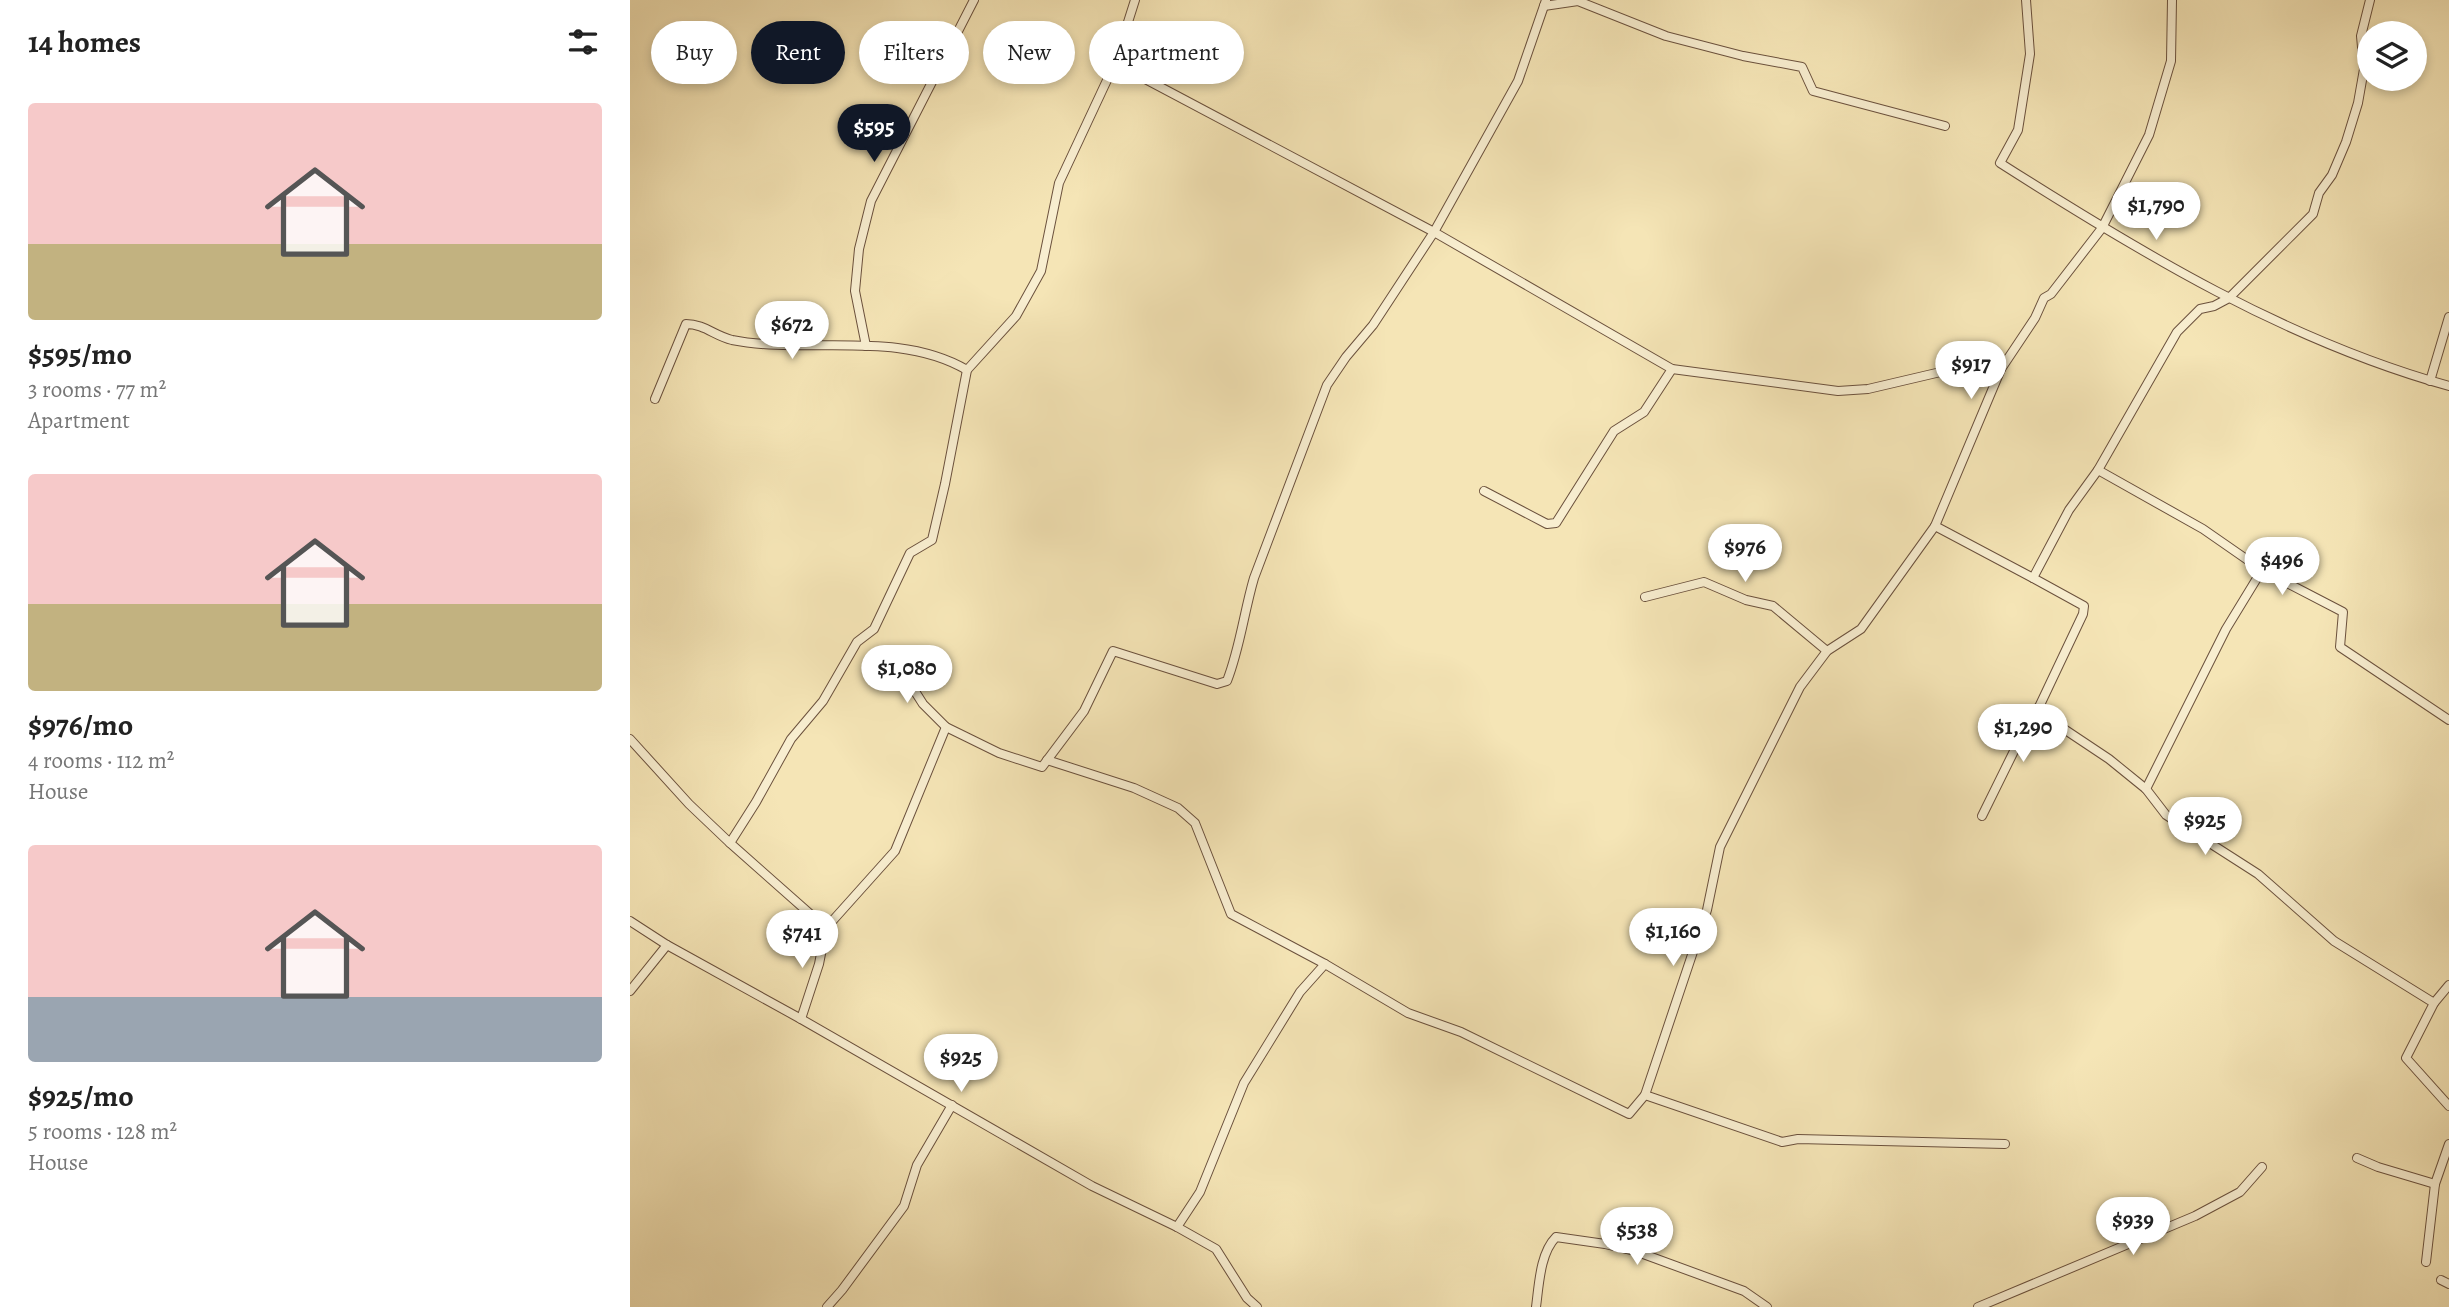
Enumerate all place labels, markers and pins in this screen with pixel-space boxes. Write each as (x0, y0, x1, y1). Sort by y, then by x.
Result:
pin: $595 (833, 104, 915, 164)
pin: $1,790 (2099, 182, 2213, 242)
pin: $672 (751, 302, 833, 361)
pin: $917 (1930, 342, 2012, 401)
pin: $976 (1704, 524, 1786, 584)
pin: $496 (2241, 538, 2323, 597)
pin: $1,080 (850, 646, 964, 705)
pin: $1,290 (1966, 704, 2080, 764)
pin: $925 (2164, 798, 2246, 857)
pin: $1,160 (1616, 908, 1730, 968)
pin: $741 (761, 911, 843, 970)
pin: $925 (920, 1034, 1002, 1094)
pin: $939 (2092, 1198, 2174, 1257)
pin: $538 (1596, 1208, 1678, 1267)

